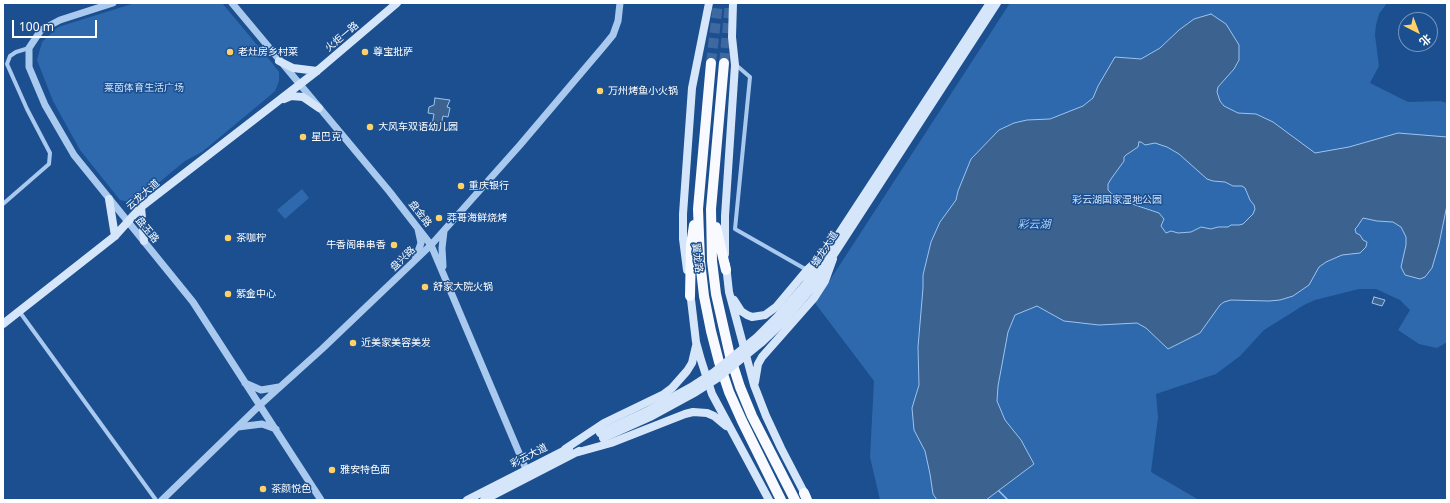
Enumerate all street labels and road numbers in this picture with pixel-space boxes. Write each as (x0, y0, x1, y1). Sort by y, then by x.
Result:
street label: 火炬一路 (323, 20, 361, 54)
street label: 云龙大道 (124, 177, 162, 213)
street label: 盘金路 (406, 198, 434, 230)
street label: 盘玉路 (133, 215, 161, 245)
street label: 蟠龙大道 (809, 229, 841, 269)
street label: 翼龙路 (689, 242, 705, 274)
street label: 盘兴路 (388, 244, 418, 274)
street label: 彩云大道 (508, 442, 550, 470)

